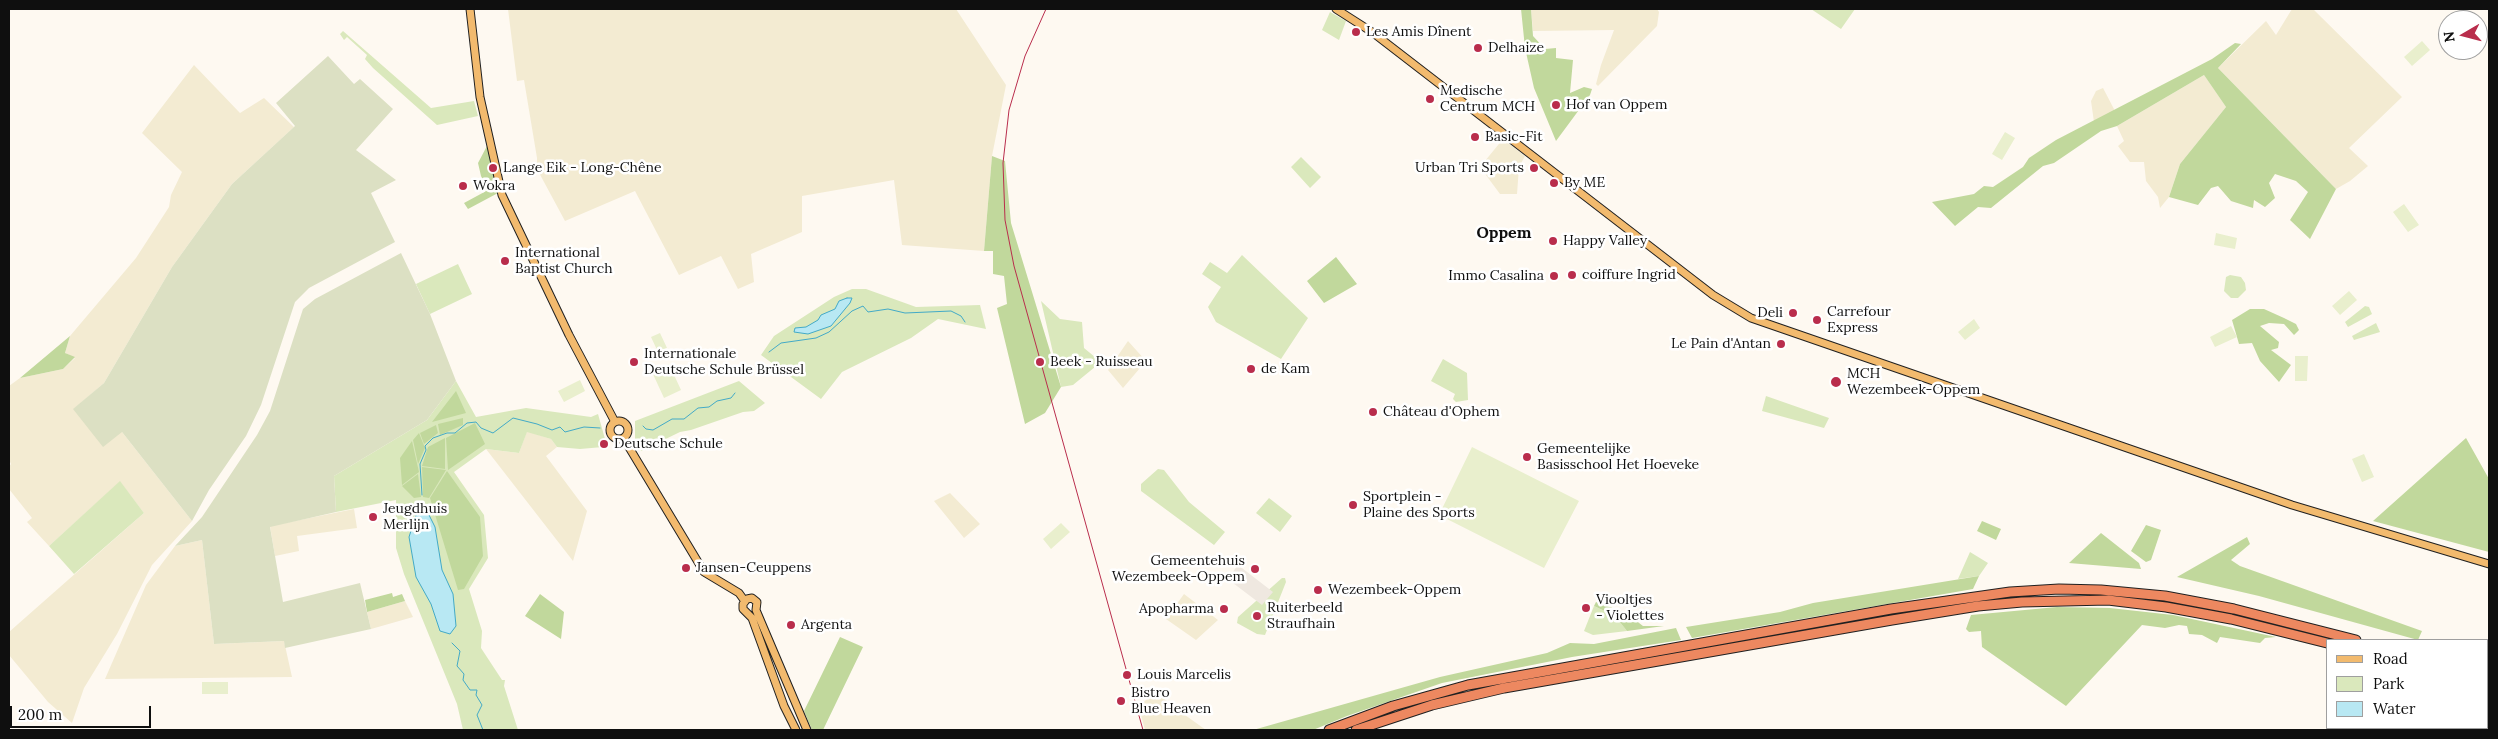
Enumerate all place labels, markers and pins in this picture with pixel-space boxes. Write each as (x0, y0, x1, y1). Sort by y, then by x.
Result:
place label: Les Amis Dînent (1366, 24, 1471, 40)
marker: Les Amis Dînent (1350, 26, 1362, 38)
place label: Delhaize (1488, 40, 1544, 56)
marker: Delhaize (1472, 42, 1484, 54)
place label: Medische Centrum MCH (1440, 83, 1535, 115)
marker: Medische Centrum MCH (1424, 93, 1436, 105)
place label: Hof van Oppem (1566, 97, 1667, 113)
marker: Hof van Oppem (1550, 99, 1562, 111)
place label: Basic-Fit (1485, 129, 1543, 145)
marker: Basic-Fit (1469, 131, 1481, 143)
place label: Lange Eik - Long-Chêne (503, 160, 662, 176)
place label: Urban Tri Sports (1415, 160, 1524, 176)
marker: Lange Eik - Long-Chêne (487, 162, 499, 174)
marker: Urban Tri Sports (1528, 162, 1540, 174)
place label: By ME (1564, 175, 1605, 191)
marker: By ME (1548, 177, 1560, 189)
place label: Wokra (473, 178, 515, 194)
marker: Wokra (457, 180, 469, 192)
place label: Happy Valley (1563, 233, 1647, 249)
marker: Happy Valley (1547, 235, 1559, 247)
place label: International Baptist Church (515, 245, 613, 278)
marker: International Baptist Church (499, 255, 511, 267)
place label: coiffure Ingrid (1582, 267, 1676, 283)
place label: Immo Casalina (1448, 268, 1544, 284)
marker: coiffure Ingrid (1566, 269, 1578, 281)
marker: Immo Casalina (1548, 270, 1560, 282)
place label: Carrefour Express (1827, 304, 1891, 336)
place label: Deli (1757, 305, 1783, 321)
marker: Deli (1787, 307, 1799, 319)
marker: Carrefour Express (1811, 314, 1823, 326)
place label: Le Pain d'Antan (1671, 336, 1771, 352)
marker: Le Pain d'Antan (1775, 338, 1787, 350)
place label: Internationale Deutsche Schule Brüssel (644, 346, 804, 378)
place label: Beek - Ruisseau (1050, 354, 1153, 370)
marker: Internationale Deutsche Schule Brüssel (628, 356, 640, 368)
marker: Beek - Ruisseau (1034, 356, 1046, 368)
place label: de Kam (1261, 361, 1310, 377)
marker: de Kam (1245, 363, 1257, 375)
place label: MCH Wezembeek-Oppem (1847, 366, 1980, 398)
marker: MCH Wezembeek-Oppem (1829, 375, 1843, 389)
place label: Château d'Ophem (1383, 404, 1500, 420)
marker: Château d'Ophem (1367, 406, 1379, 418)
place label: Deutsche Schule (614, 436, 723, 452)
marker: Deutsche Schule (598, 438, 610, 450)
place label: Gemeentelijke Basisschool Het Hoeveke (1537, 441, 1699, 474)
marker: Gemeentelijke Basisschool Het Hoeveke (1521, 451, 1533, 463)
place label: Sportplein - Plaine des Sports (1363, 489, 1475, 522)
marker: Sportplein - Plaine des Sports (1347, 499, 1359, 511)
place label: Jeugdhuis Merlijn (383, 501, 447, 534)
marker: Jeugdhuis Merlijn (367, 511, 379, 523)
place label: Gemeentehuis Wezembeek-Oppem (1112, 553, 1245, 586)
place label: Jansen-Ceuppens (696, 560, 811, 576)
marker: Jansen-Ceuppens (680, 562, 692, 574)
marker: Gemeentehuis Wezembeek-Oppem (1249, 563, 1261, 575)
place label: Wezembeek-Oppem (1328, 582, 1461, 598)
marker: Wezembeek-Oppem (1312, 584, 1324, 596)
place label: Viooltjes - Violettes (1596, 592, 1664, 624)
place label: Ruiterbeeld Straufhain (1267, 600, 1343, 632)
place label: Apopharma (1139, 601, 1214, 617)
marker: Viooltjes - Violettes (1580, 602, 1592, 614)
marker: Apopharma (1218, 603, 1230, 615)
marker: Ruiterbeeld Straufhain (1251, 610, 1263, 622)
place label: Argenta (801, 617, 852, 633)
marker: Argenta (785, 619, 797, 631)
place label: Louis Marcelis (1137, 667, 1231, 683)
marker: Louis Marcelis (1121, 669, 1133, 681)
place label: Bistro Blue Heaven (1131, 685, 1211, 718)
marker: Bistro Blue Heaven (1115, 695, 1127, 707)

